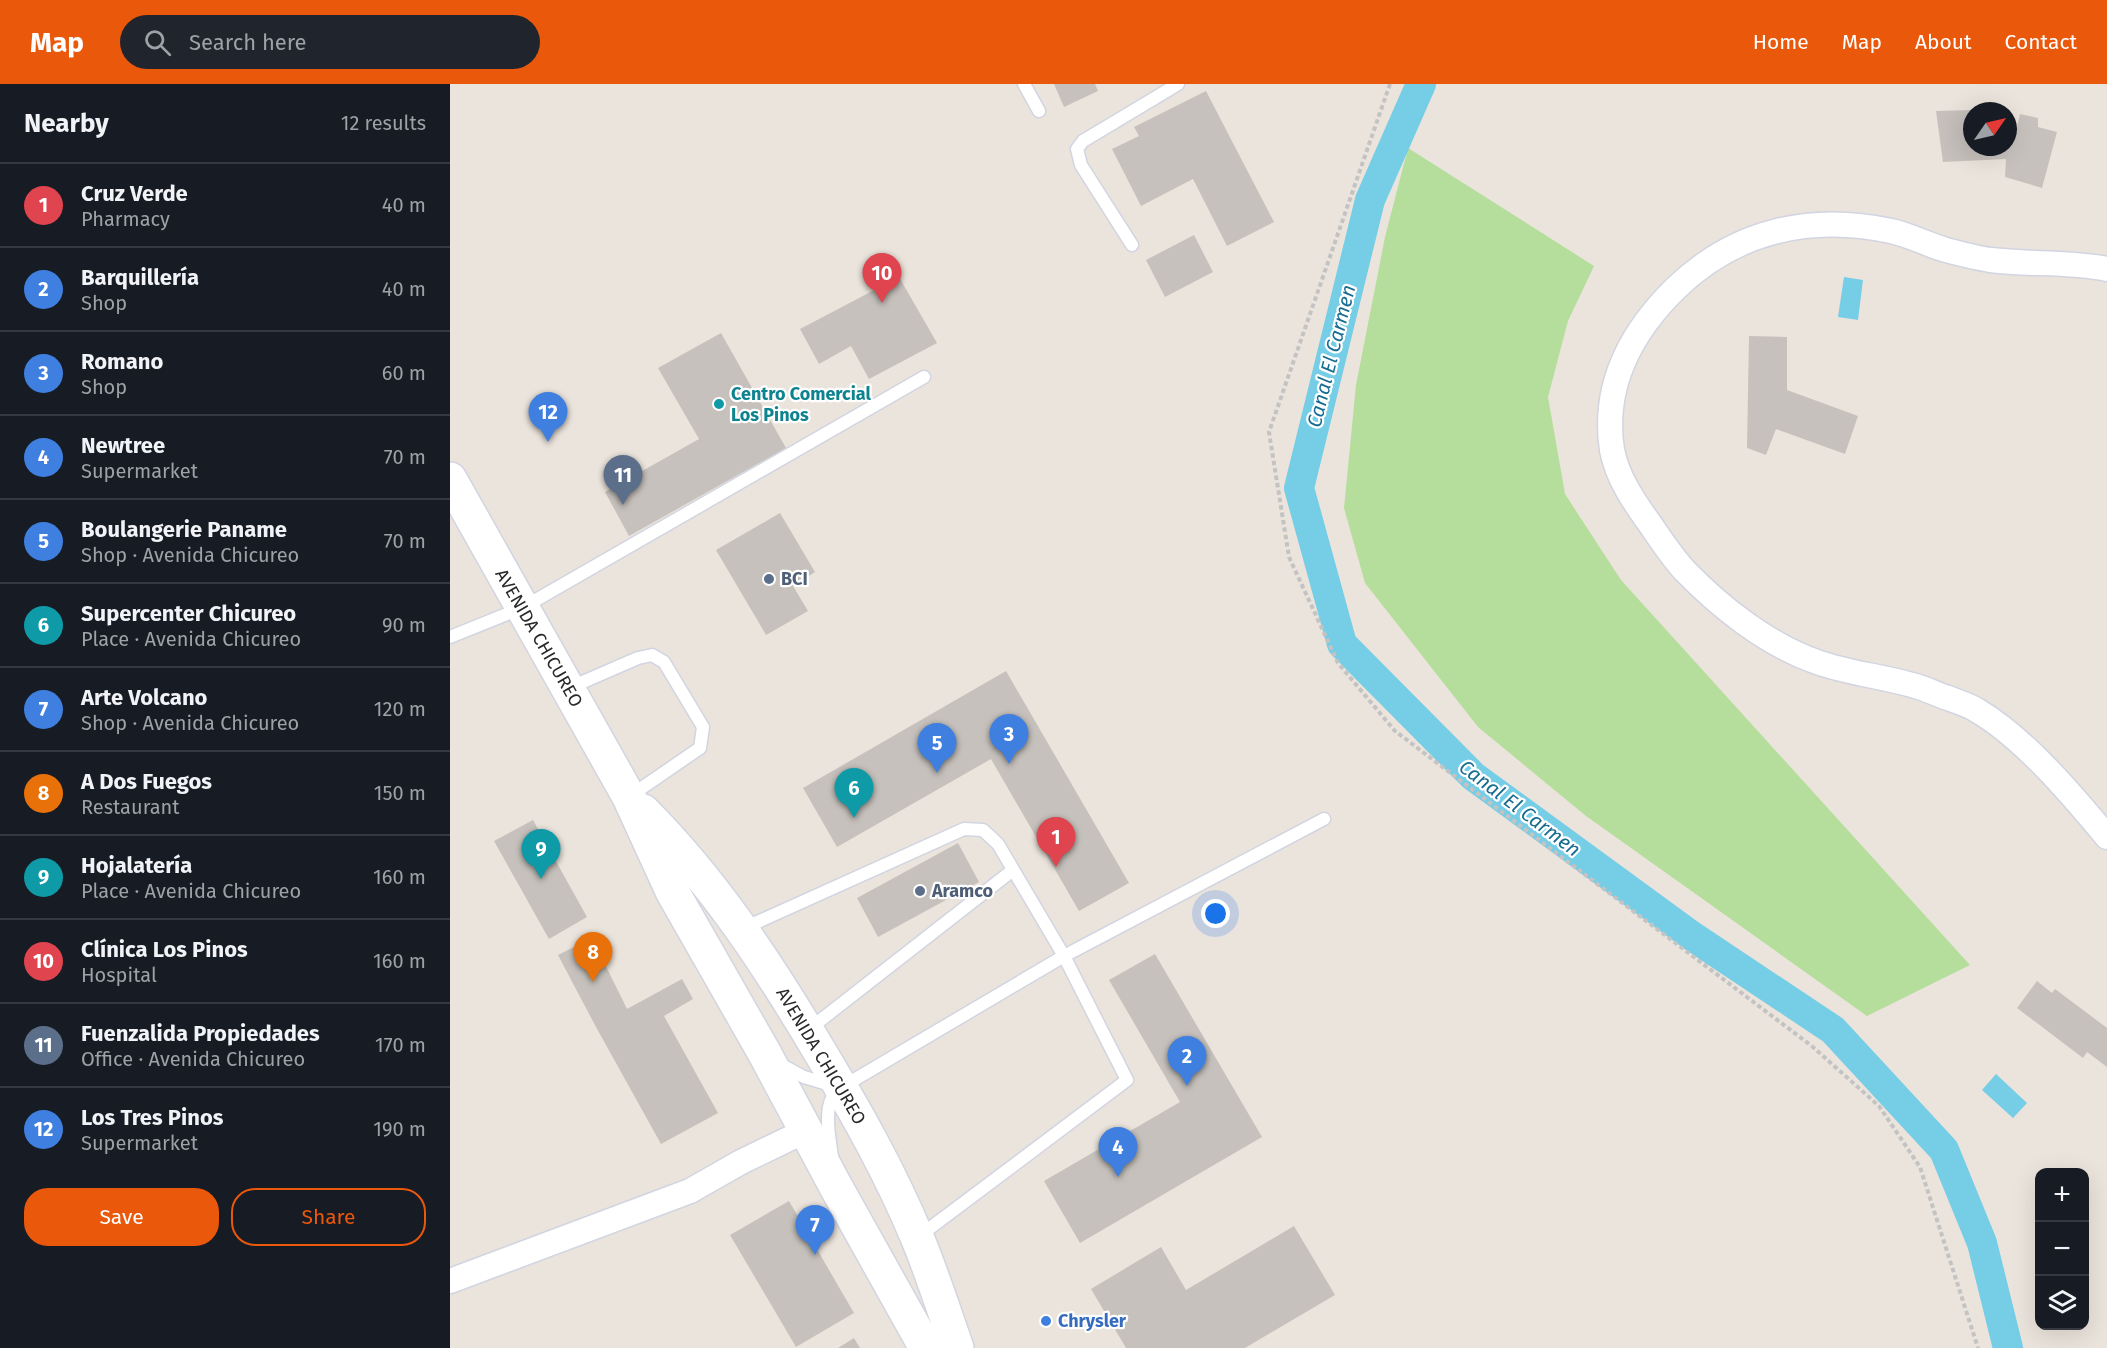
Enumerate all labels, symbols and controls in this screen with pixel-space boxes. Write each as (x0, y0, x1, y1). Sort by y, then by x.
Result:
search box (120, 15, 540, 69)
text: Map (30, 26, 84, 59)
icon: search (141, 26, 174, 59)
text: Search here (189, 29, 307, 56)
text: Home (1753, 29, 1809, 55)
text: Map (1842, 29, 1882, 55)
text: About (1915, 29, 1972, 55)
text: Contact (2005, 29, 2077, 55)
north arrow (1963, 102, 2017, 156)
text: Nearby (24, 108, 109, 139)
text: 12 results (341, 111, 426, 135)
text: Cruz Verde (81, 180, 188, 207)
text: 1 (39, 193, 48, 217)
text: 40 m (382, 193, 426, 217)
text: Pharmacy (81, 207, 170, 231)
pin: 10 (862, 254, 902, 303)
text: Barquillería (81, 264, 199, 291)
text: 2 (38, 277, 49, 301)
text: 40 m (382, 277, 426, 301)
water label: Canal El Carmen (1302, 282, 1360, 430)
text: Shop (81, 291, 127, 315)
text: Romano (81, 348, 163, 375)
text: 3 (38, 361, 49, 385)
text: 60 m (382, 361, 426, 385)
text: Shop (81, 375, 127, 399)
place label: Centro Comercial Los Pinos (731, 383, 871, 426)
pin: 12 (528, 392, 568, 442)
marker: Centro Comercial Los Pinos (712, 397, 726, 411)
text: Newtree (81, 432, 165, 459)
text: 4 (38, 445, 49, 469)
text: 70 m (384, 445, 426, 469)
pin: 11 (604, 456, 642, 505)
text: Supermarket (81, 459, 198, 483)
text: Boulangerie Paname (81, 516, 287, 543)
text: 5 (38, 529, 49, 553)
text: 70 m (384, 529, 426, 553)
text: Shop · Avenida Chicureo (81, 543, 299, 567)
street label: AVENIDA CHICUREO (490, 565, 588, 711)
place label: BCI (781, 568, 808, 590)
marker: BCI (762, 572, 776, 586)
text: Supercenter Chicureo (81, 600, 296, 627)
text: 6 (38, 613, 49, 637)
text: 90 m (382, 613, 426, 637)
text: Place · Avenida Chicureo (81, 627, 301, 651)
text: Arte Volcano (81, 684, 207, 711)
text: 7 (39, 697, 48, 721)
text: 120 m (374, 697, 426, 721)
text: Shop · Avenida Chicureo (81, 711, 299, 735)
pin: 3 (990, 714, 1028, 764)
pin: 5 (918, 724, 956, 773)
water label: Canal El Carmen (1454, 754, 1586, 862)
text: A Dos Fuegos (81, 768, 212, 795)
pin: 6 (834, 768, 874, 818)
text: 8 (38, 781, 49, 805)
text: 150 m (374, 781, 426, 805)
text: Restaurant (81, 795, 179, 819)
pin: 1 (1036, 818, 1076, 867)
pin: 9 (522, 830, 560, 879)
text: Hojalatería (81, 852, 192, 879)
text: 9 (38, 865, 49, 889)
text: 160 m (373, 865, 426, 889)
text: Place · Avenida Chicureo (81, 879, 301, 903)
place label: Aramco (931, 880, 993, 902)
marker: Aramco (913, 884, 927, 898)
your location (1201, 899, 1230, 928)
pin: 8 (574, 932, 612, 982)
text: Clínica Los Pinos (81, 936, 248, 963)
text: 10 (33, 949, 54, 973)
text: 160 m (373, 949, 426, 973)
text: Hospital (81, 963, 157, 987)
street label: AVENIDA CHICUREO (771, 983, 871, 1129)
text: Fuenzalida Propiedades (81, 1020, 320, 1047)
text: 11 (34, 1033, 53, 1057)
text: 170 m (375, 1033, 426, 1057)
pin: 2 (1168, 1036, 1206, 1086)
text: Office · Avenida Chicureo (81, 1047, 305, 1071)
text: Los Tres Pinos (81, 1104, 223, 1131)
text: 12 (34, 1117, 53, 1141)
text: 190 m (373, 1117, 426, 1141)
pin: 4 (1098, 1128, 1138, 1177)
text: Supermarket (81, 1131, 198, 1155)
map controls (2035, 1168, 2089, 1330)
button: + (2035, 1168, 2089, 1222)
button: Save (24, 1188, 219, 1246)
button: Share (231, 1188, 426, 1246)
pin: 7 (796, 1206, 835, 1255)
button: − (2035, 1222, 2089, 1276)
button: layers (2035, 1276, 2089, 1330)
place label: Chrysler (1058, 1310, 1127, 1332)
marker: Chrysler (1039, 1314, 1053, 1328)

